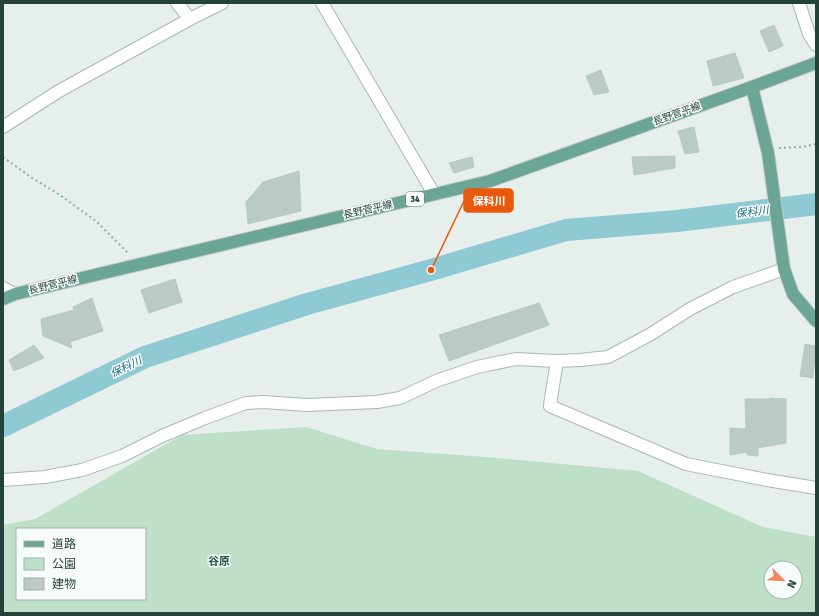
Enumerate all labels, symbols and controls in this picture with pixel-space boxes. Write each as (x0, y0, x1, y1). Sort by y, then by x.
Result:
street label: 長野菅平線 (651, 100, 703, 128)
callout: 保科川 (464, 189, 513, 212)
road number: 34 (406, 192, 424, 206)
text: 保科川 (473, 195, 506, 208)
street label: 長野菅平線 (342, 199, 394, 221)
water label: 保科川 (735, 203, 770, 220)
street label: 長野菅平線 (27, 273, 79, 297)
water label: 保科川 (108, 353, 145, 380)
legend (16, 528, 146, 600)
text: 道路 (52, 537, 76, 552)
district label: 谷原 (208, 555, 230, 568)
text: 公園 (52, 557, 76, 572)
north arrow (763, 560, 803, 600)
text: 建物 (52, 577, 76, 592)
text: N (784, 578, 799, 590)

